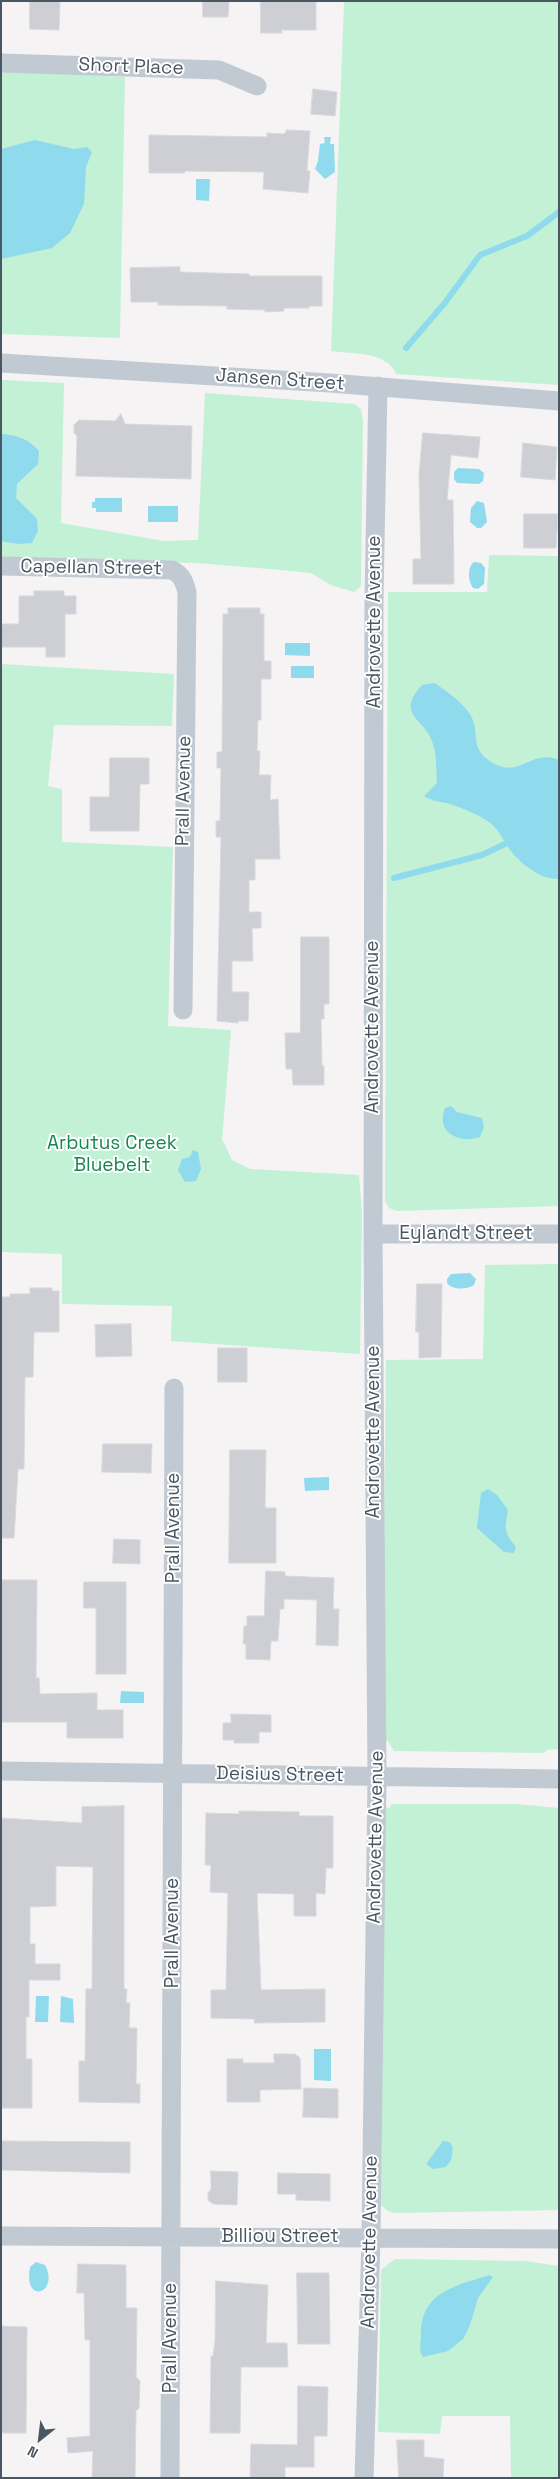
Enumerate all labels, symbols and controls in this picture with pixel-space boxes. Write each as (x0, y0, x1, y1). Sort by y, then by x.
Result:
street label: Short Place (78, 54, 184, 80)
street label: Jansen Street (215, 364, 345, 396)
street label: Androvette Avenue (364, 535, 386, 709)
street label: Capellan Street (20, 555, 162, 581)
street label: Prall Avenue (172, 736, 196, 846)
street label: Androvette Avenue (362, 940, 384, 1114)
park label: Arbutus Creek Bluebelt (47, 1133, 177, 1177)
street label: Eylandt Street (399, 1223, 533, 1245)
street label: Androvette Avenue (363, 1345, 385, 1519)
street label: Prall Avenue (163, 1473, 185, 1583)
street label: Androvette Avenue (363, 1750, 389, 1924)
street label: Deisius Street (216, 1762, 344, 1788)
street label: Prall Avenue (162, 1878, 184, 1988)
street label: Androvette Avenue (357, 2155, 383, 2329)
street label: Billiou Street (221, 2226, 339, 2248)
street label: Prall Avenue (160, 2283, 182, 2393)
north arrow (15, 2414, 65, 2464)
text: N (24, 2442, 41, 2462)

